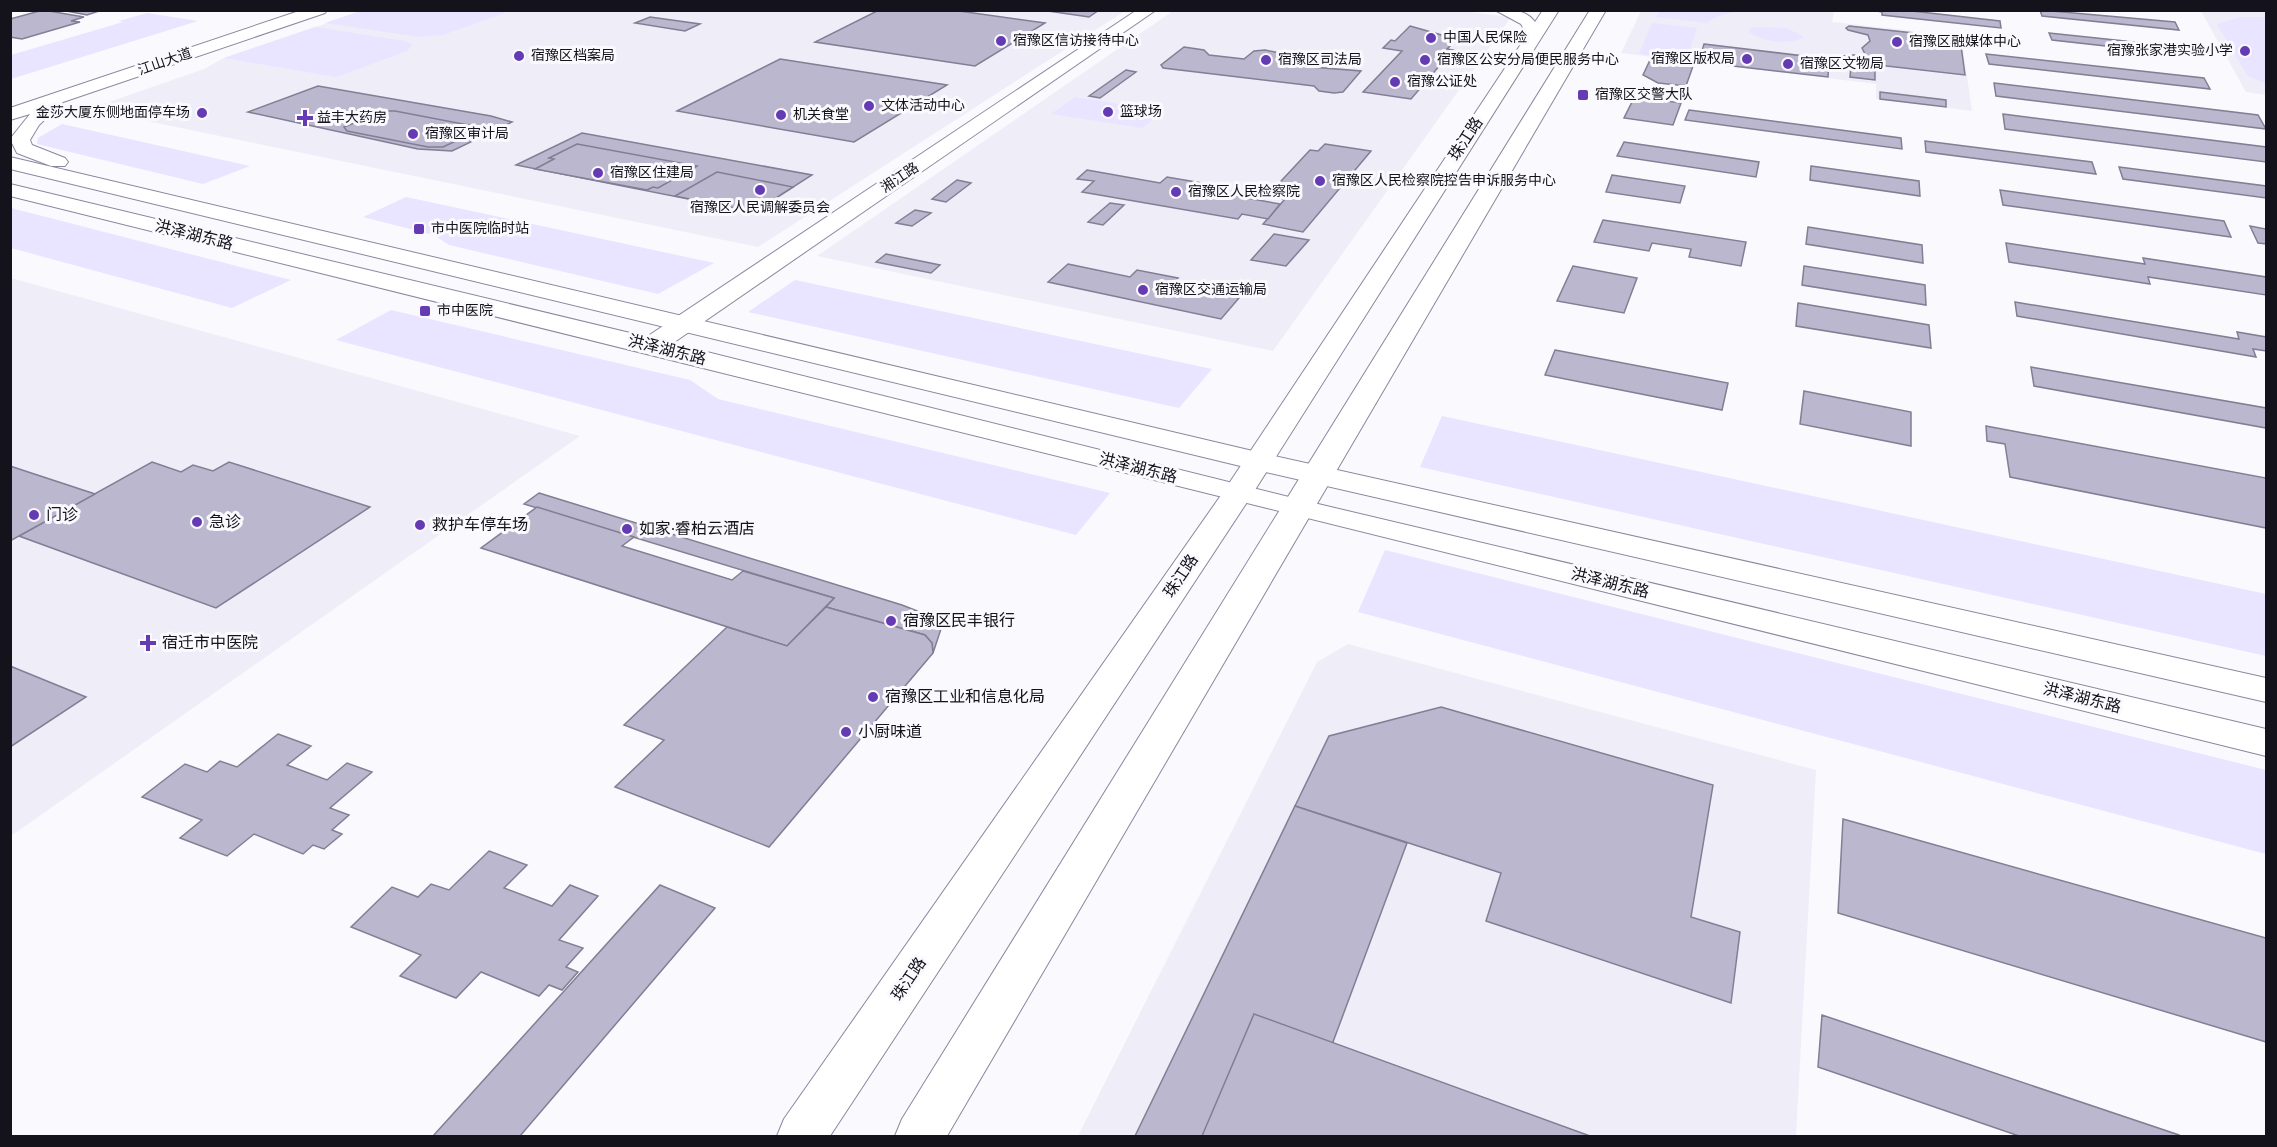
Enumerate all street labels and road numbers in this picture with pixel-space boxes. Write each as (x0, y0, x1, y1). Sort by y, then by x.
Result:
street label: 江山大道 (135, 43, 195, 81)
street label: 珠江路 (1444, 113, 1488, 165)
street label: 湘江路 (877, 158, 923, 198)
street label: 洪泽湖东路 (153, 215, 235, 255)
street label: 洪泽湖东路 (626, 330, 708, 370)
street label: 洪泽湖东路 (1097, 448, 1179, 488)
street label: 珠江路 (1158, 550, 1204, 602)
street label: 洪泽湖东路 (1569, 563, 1651, 603)
street label: 洪泽湖东路 (2041, 678, 2123, 718)
street label: 珠江路 (886, 953, 932, 1005)

